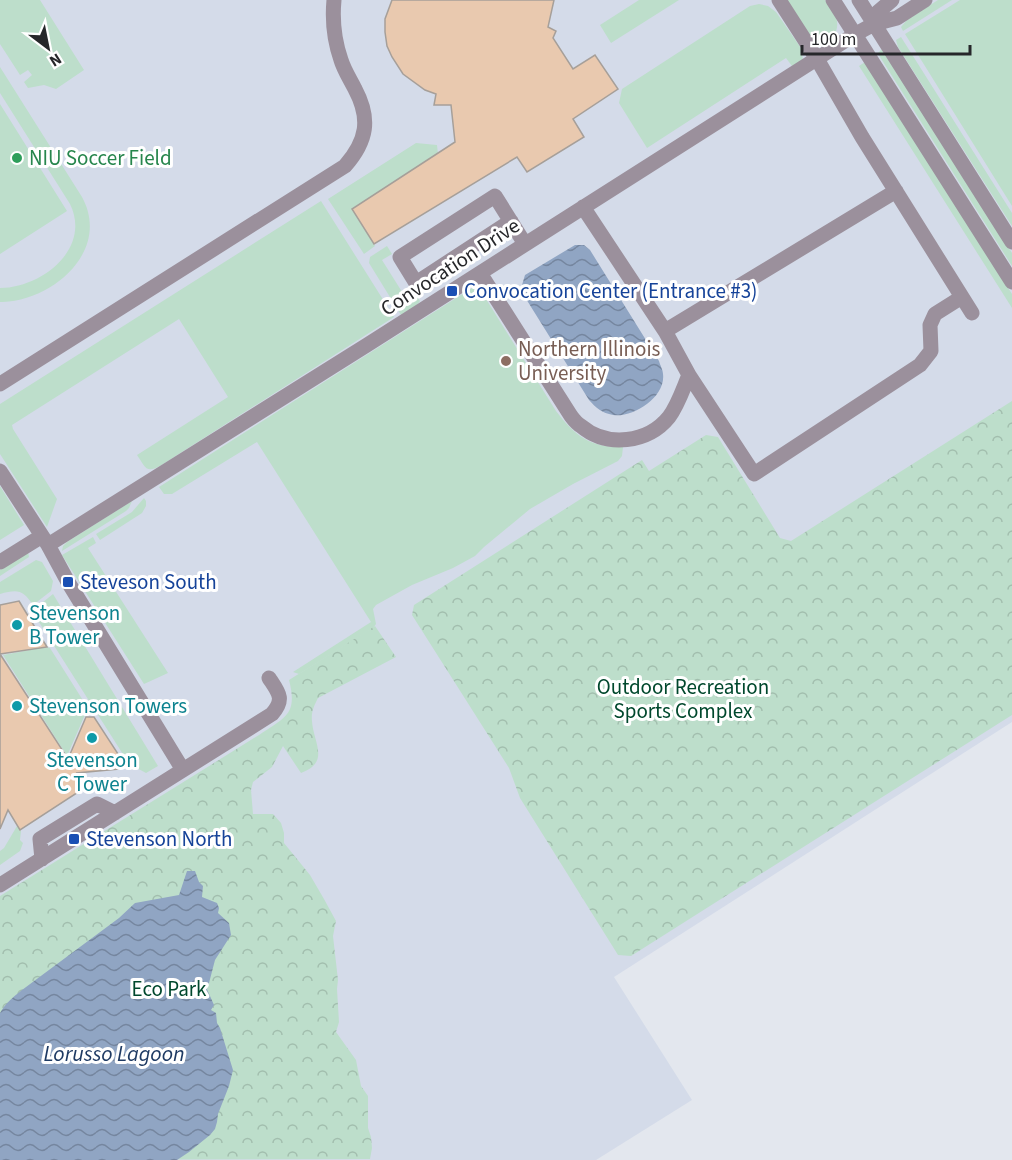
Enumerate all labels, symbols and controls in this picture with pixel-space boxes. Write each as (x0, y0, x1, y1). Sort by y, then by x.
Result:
north arrow (18, 18, 78, 78)
scale bar (802, 18, 970, 56)
text: 100 m (811, 27, 856, 52)
text: N (45, 48, 66, 72)
place label: NIU Soccer Field (29, 143, 172, 173)
marker: NIU Soccer Field (10, 151, 24, 165)
street label: Convocation Drive (375, 211, 525, 323)
place label: Convocation Center (Entrance #3) (464, 276, 757, 306)
marker: Convocation Center (Entrance #3) (445, 284, 459, 298)
place label: Northern Illinois University (518, 334, 661, 388)
marker: Northern Illinois University (499, 354, 513, 368)
place label: Steveson South (80, 567, 217, 597)
marker: Steveson South (61, 575, 75, 589)
place label: Stevenson B Tower (29, 598, 120, 652)
marker: Stevenson B Tower (10, 618, 24, 632)
park label: Outdoor Recreation Sports Complex (597, 672, 769, 726)
place label: Stevenson Towers (29, 691, 187, 721)
marker: Stevenson Towers (10, 699, 24, 713)
marker: Stevenson C Tower (85, 731, 99, 745)
place label: Stevenson C Tower (46, 745, 138, 799)
place label: Stevenson North (86, 824, 232, 854)
marker: Stevenson North (67, 832, 81, 846)
park label: Eco Park (132, 974, 207, 1004)
water label: Lorusso Lagoon (43, 1038, 185, 1070)

